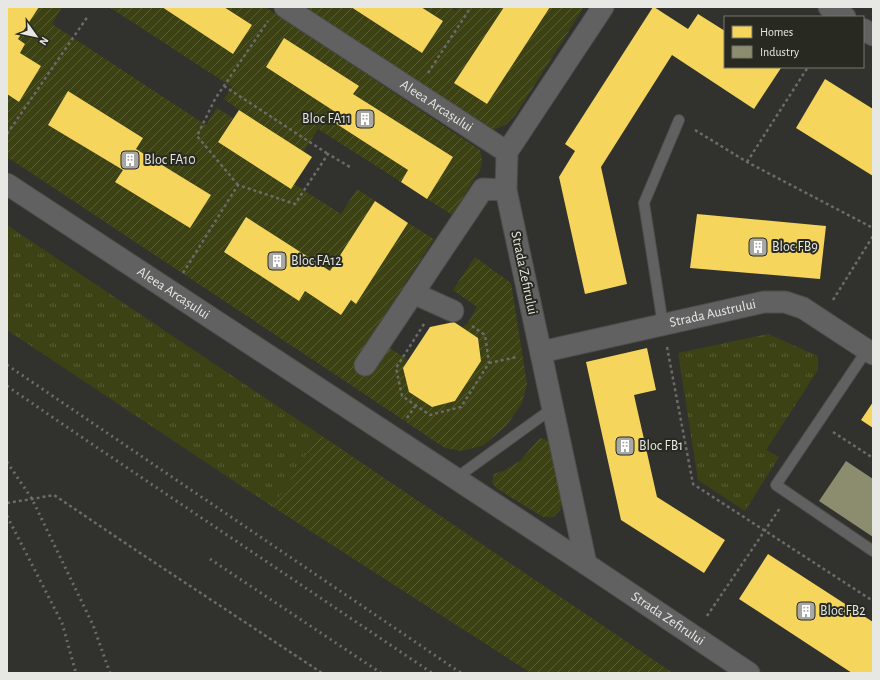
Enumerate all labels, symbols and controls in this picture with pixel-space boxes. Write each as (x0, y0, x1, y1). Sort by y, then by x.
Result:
north arrow (16, 16, 56, 56)
legend (724, 16, 864, 68)
text: Homes (760, 26, 793, 38)
text: N (37, 35, 51, 47)
text: Industry (760, 46, 799, 59)
street label: Aleea Arcașului (398, 77, 475, 135)
building icon: Bloc FA11 (354, 108, 376, 130)
place label: Bloc FA11 (302, 112, 351, 126)
building icon: Bloc FA10 (119, 149, 141, 171)
place label: Bloc FA10 (144, 153, 196, 167)
street label: Strada Zefirului (508, 230, 540, 316)
building icon: Bloc FB9 (747, 236, 769, 258)
place label: Bloc FB9 (772, 240, 818, 254)
building icon: Bloc FA12 (266, 250, 288, 272)
place label: Bloc FA12 (291, 254, 342, 268)
street label: Aleea Arcașului (135, 264, 212, 322)
street label: Strada Austrului (668, 297, 757, 330)
building icon: Bloc FB1 (614, 435, 636, 457)
place label: Bloc FB1 (639, 439, 683, 453)
street label: Strada Zefirului (629, 589, 707, 648)
building icon: Bloc FB2 (795, 600, 817, 622)
place label: Bloc FB2 (820, 604, 866, 618)

